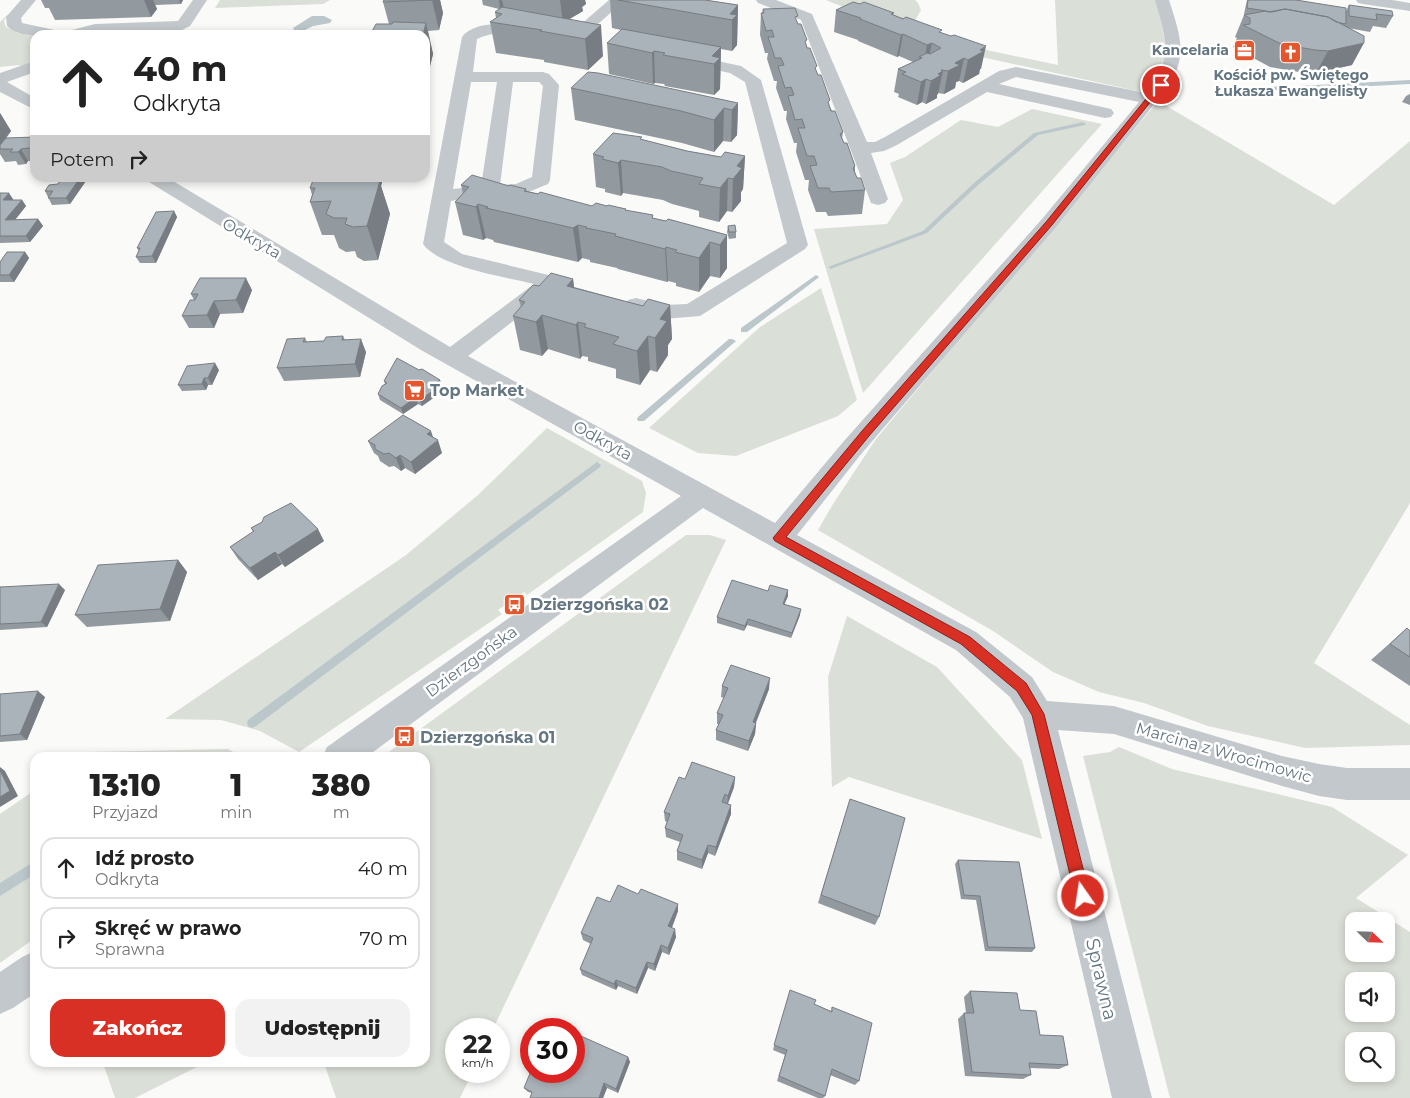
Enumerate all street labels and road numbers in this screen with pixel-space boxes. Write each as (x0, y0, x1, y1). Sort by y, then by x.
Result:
street label: Odkryta (219, 214, 284, 263)
street label: Odkryta (570, 417, 636, 464)
street label: Dzierzgońska (422, 622, 521, 701)
street label: Marcina z Wrocimowic (1134, 718, 1314, 787)
street label: Sprawna (1081, 936, 1122, 1022)

